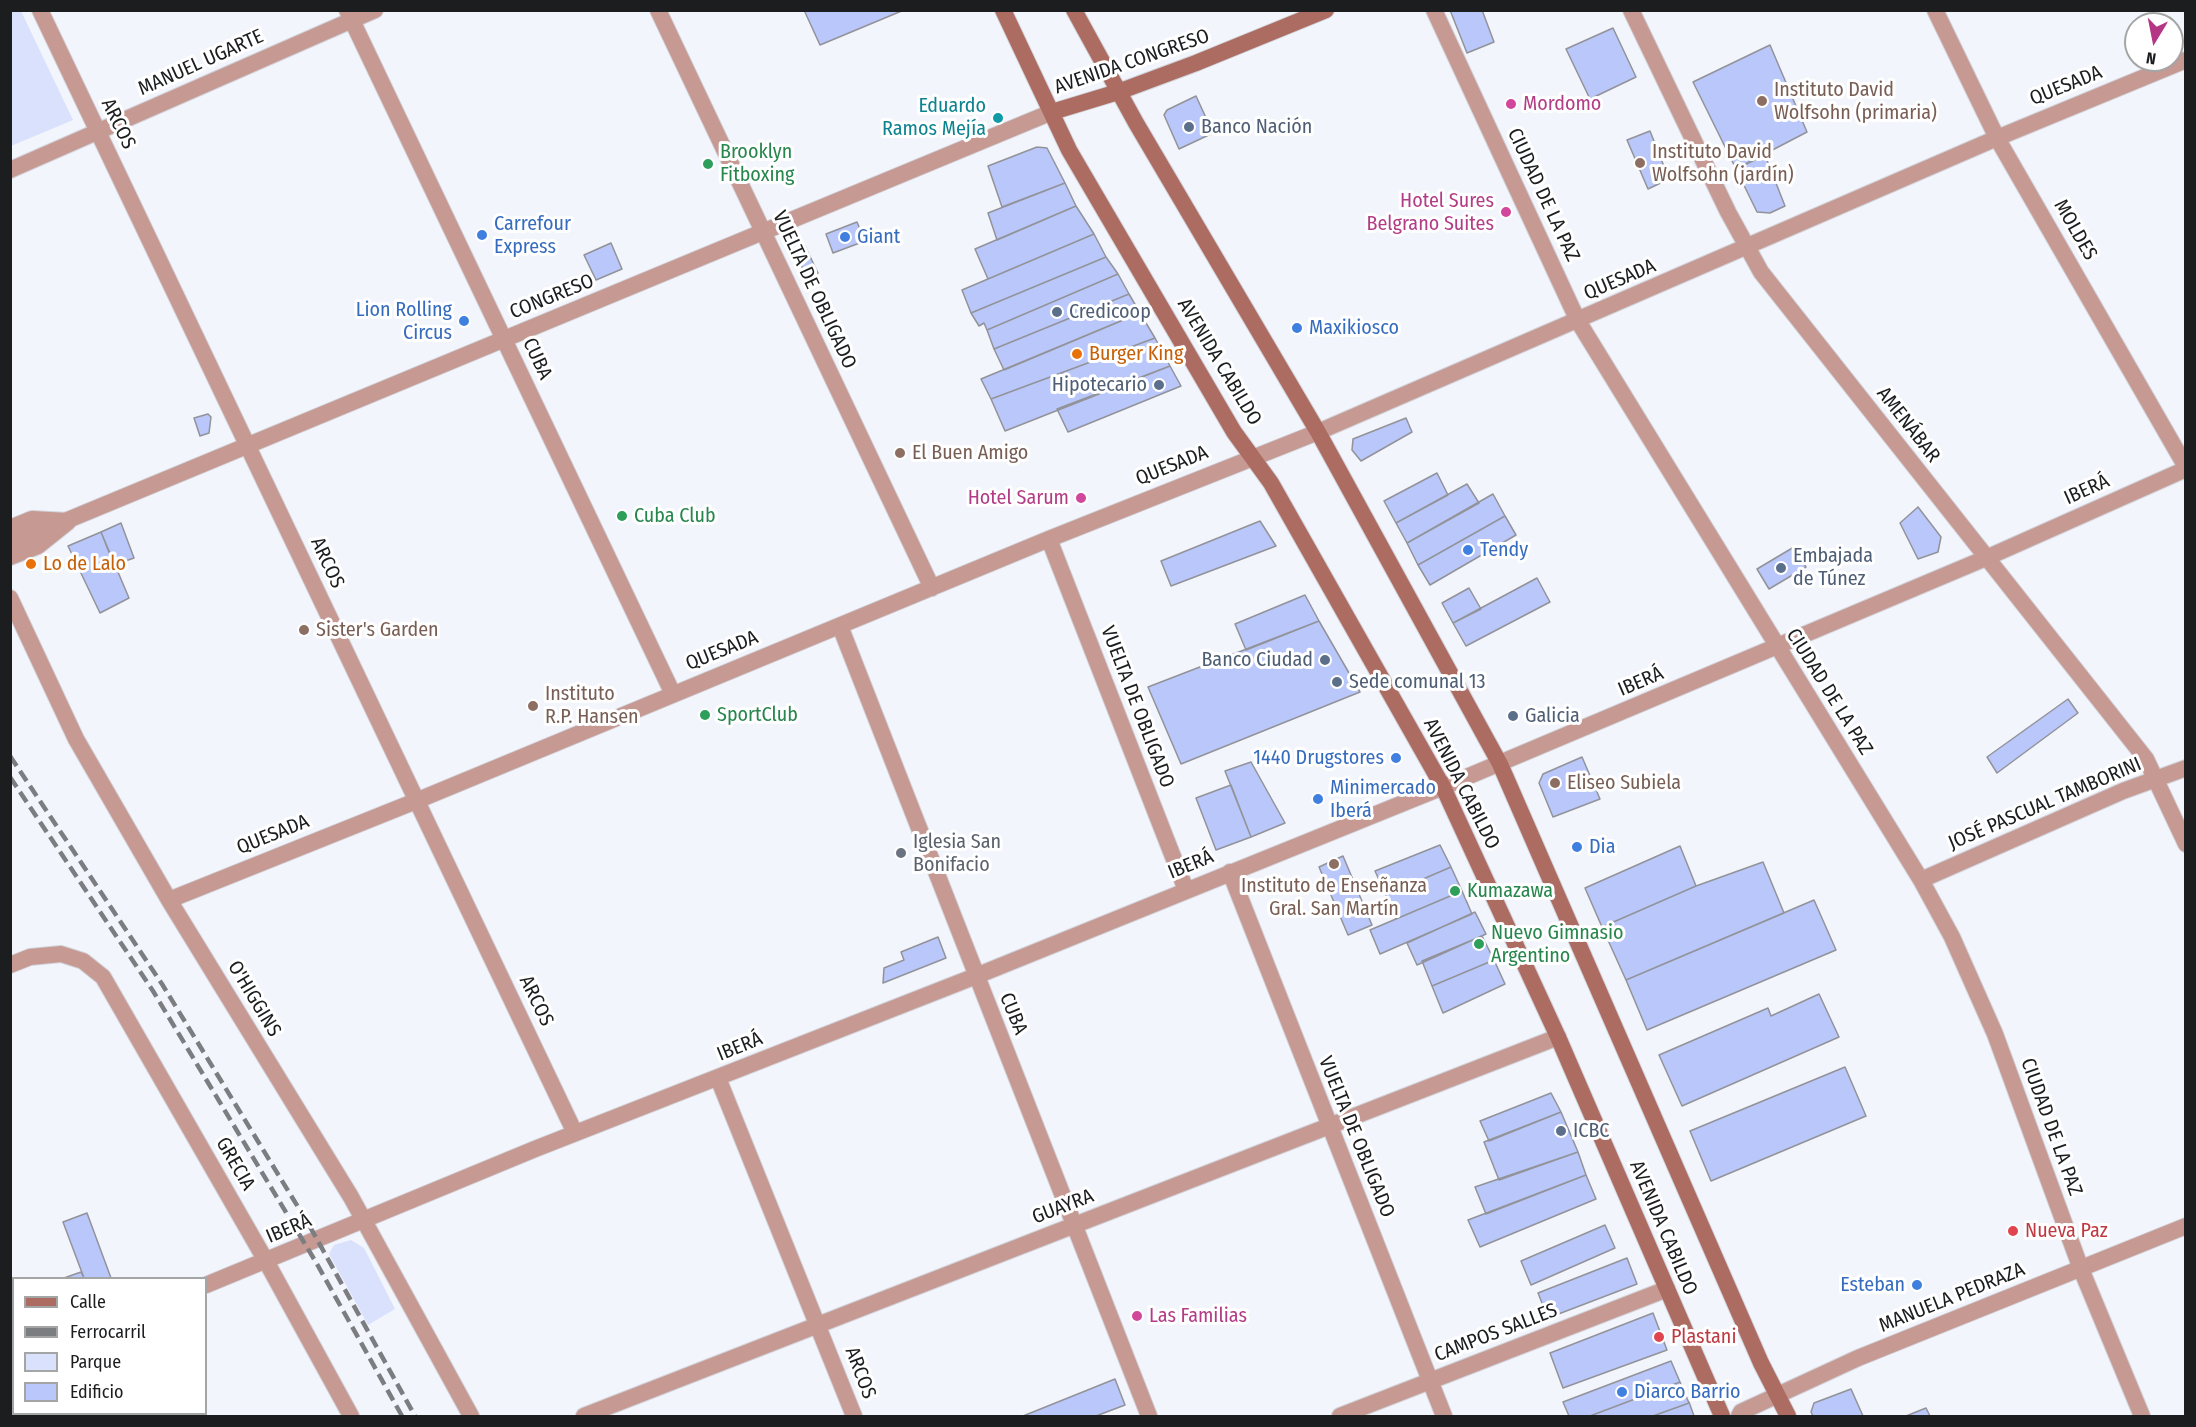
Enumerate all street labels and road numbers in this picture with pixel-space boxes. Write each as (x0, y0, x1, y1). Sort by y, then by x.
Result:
street label: AVENIDA CONGRESO (1051, 24, 1213, 100)
street label: MANUEL UGARTE (135, 25, 267, 101)
street label: QUESADA (2026, 61, 2106, 111)
street label: ARCOS (95, 95, 141, 153)
street label: CIUDAD DE LA PAZ (1502, 124, 1584, 266)
street label: MOLDES (2048, 195, 2102, 265)
street label: VUELTA DE OBLIGADO (767, 207, 861, 373)
street label: QUESADA (1580, 254, 1660, 306)
street label: CONGRESO (506, 269, 598, 325)
street label: AVENIDA CABILDO (1172, 294, 1266, 430)
street label: CUBA (517, 334, 557, 384)
street label: AMENÁBAR (1871, 383, 1945, 467)
street label: QUESADA (1132, 441, 1212, 491)
street label: IBERÁ (2061, 469, 2113, 511)
street label: ARCOS (305, 534, 349, 592)
street label: VUELTA DE OBLIGADO (1095, 623, 1179, 791)
street label: CIUDAD DE LA PAZ (1781, 624, 1877, 760)
street label: QUESADA (682, 626, 762, 676)
street label: IBERÁ (1615, 662, 1667, 702)
street label: AVENIDA CABILDO (1418, 715, 1504, 853)
street label: JOSÉ PASCUAL TAMBORINI (1945, 752, 2145, 856)
street label: QUESADA (233, 810, 313, 860)
street label: IBERÁ (1165, 845, 1217, 885)
street label: O'HIGGINS (222, 957, 286, 1041)
street label: ARCOS (513, 972, 559, 1030)
street label: CUBA (994, 990, 1032, 1038)
street label: IBERÁ (714, 1027, 766, 1067)
street label: VUELTA DE OBLIGADO (1313, 1053, 1399, 1221)
street label: CIUDAD DE LA PAZ (2015, 1055, 2087, 1199)
street label: GRECIA (210, 1133, 260, 1195)
street label: AVENIDA CABILDO (1624, 1157, 1702, 1299)
street label: GUAYRA (1029, 1184, 1097, 1230)
street label: IBERÁ (263, 1209, 315, 1249)
street label: MANUELA PEDRAZA (1876, 1258, 2028, 1338)
street label: CAMPOS SALLES (1431, 1299, 1561, 1367)
street label: ARCOS (839, 1344, 881, 1402)

